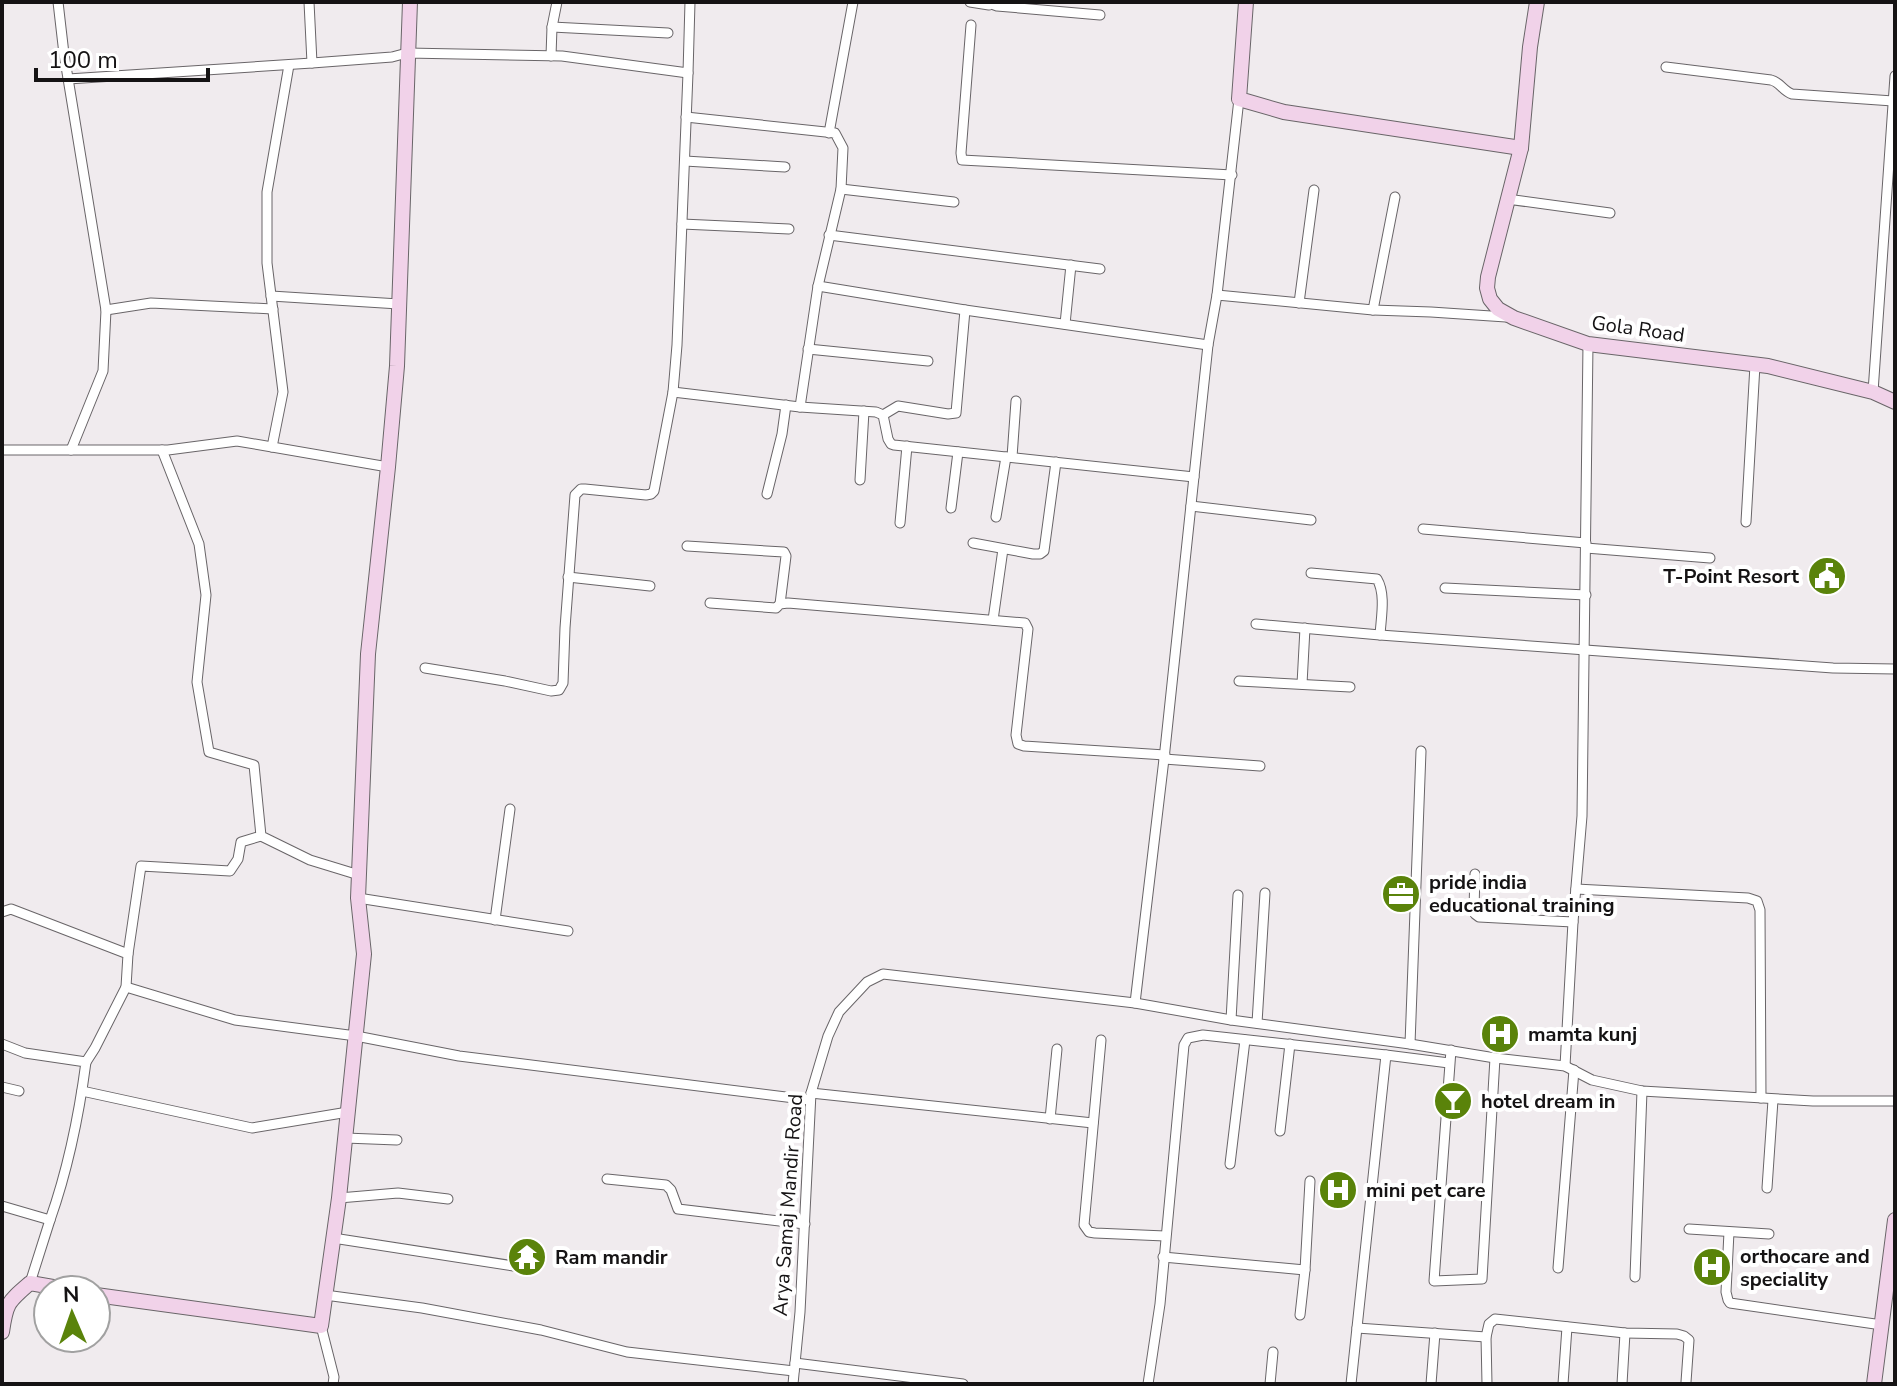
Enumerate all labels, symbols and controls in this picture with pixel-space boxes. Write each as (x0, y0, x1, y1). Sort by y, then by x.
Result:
scale bar (36, 32, 208, 82)
text: 100 m (48, 44, 118, 76)
street label: Gola Road (1590, 309, 1686, 349)
public building icon: T-Point Resort (1806, 555, 1848, 597)
place label: T-Point Resort (1663, 563, 1799, 590)
place label: pride india educational training (1429, 869, 1615, 919)
office icon: pride india educational training (1380, 873, 1422, 915)
hospital icon: mamta kunj (1479, 1013, 1521, 1055)
place label: mamta kunj (1528, 1021, 1637, 1048)
bar icon: hotel dream in (1432, 1080, 1474, 1122)
place label: hotel dream in (1481, 1088, 1616, 1115)
street label: Arya Samaj Mandir Road (767, 1093, 809, 1317)
hospital icon: mini pet care (1317, 1169, 1359, 1211)
place label: mini pet care (1366, 1177, 1486, 1204)
temple icon: Ram mandir (506, 1236, 548, 1278)
place label: orthocare and speciality (1740, 1243, 1870, 1293)
place label: Ram mandir (555, 1244, 668, 1271)
hospital icon: orthocare and speciality (1691, 1246, 1733, 1288)
north arrow (32, 1274, 112, 1354)
text: N (63, 1280, 80, 1310)

